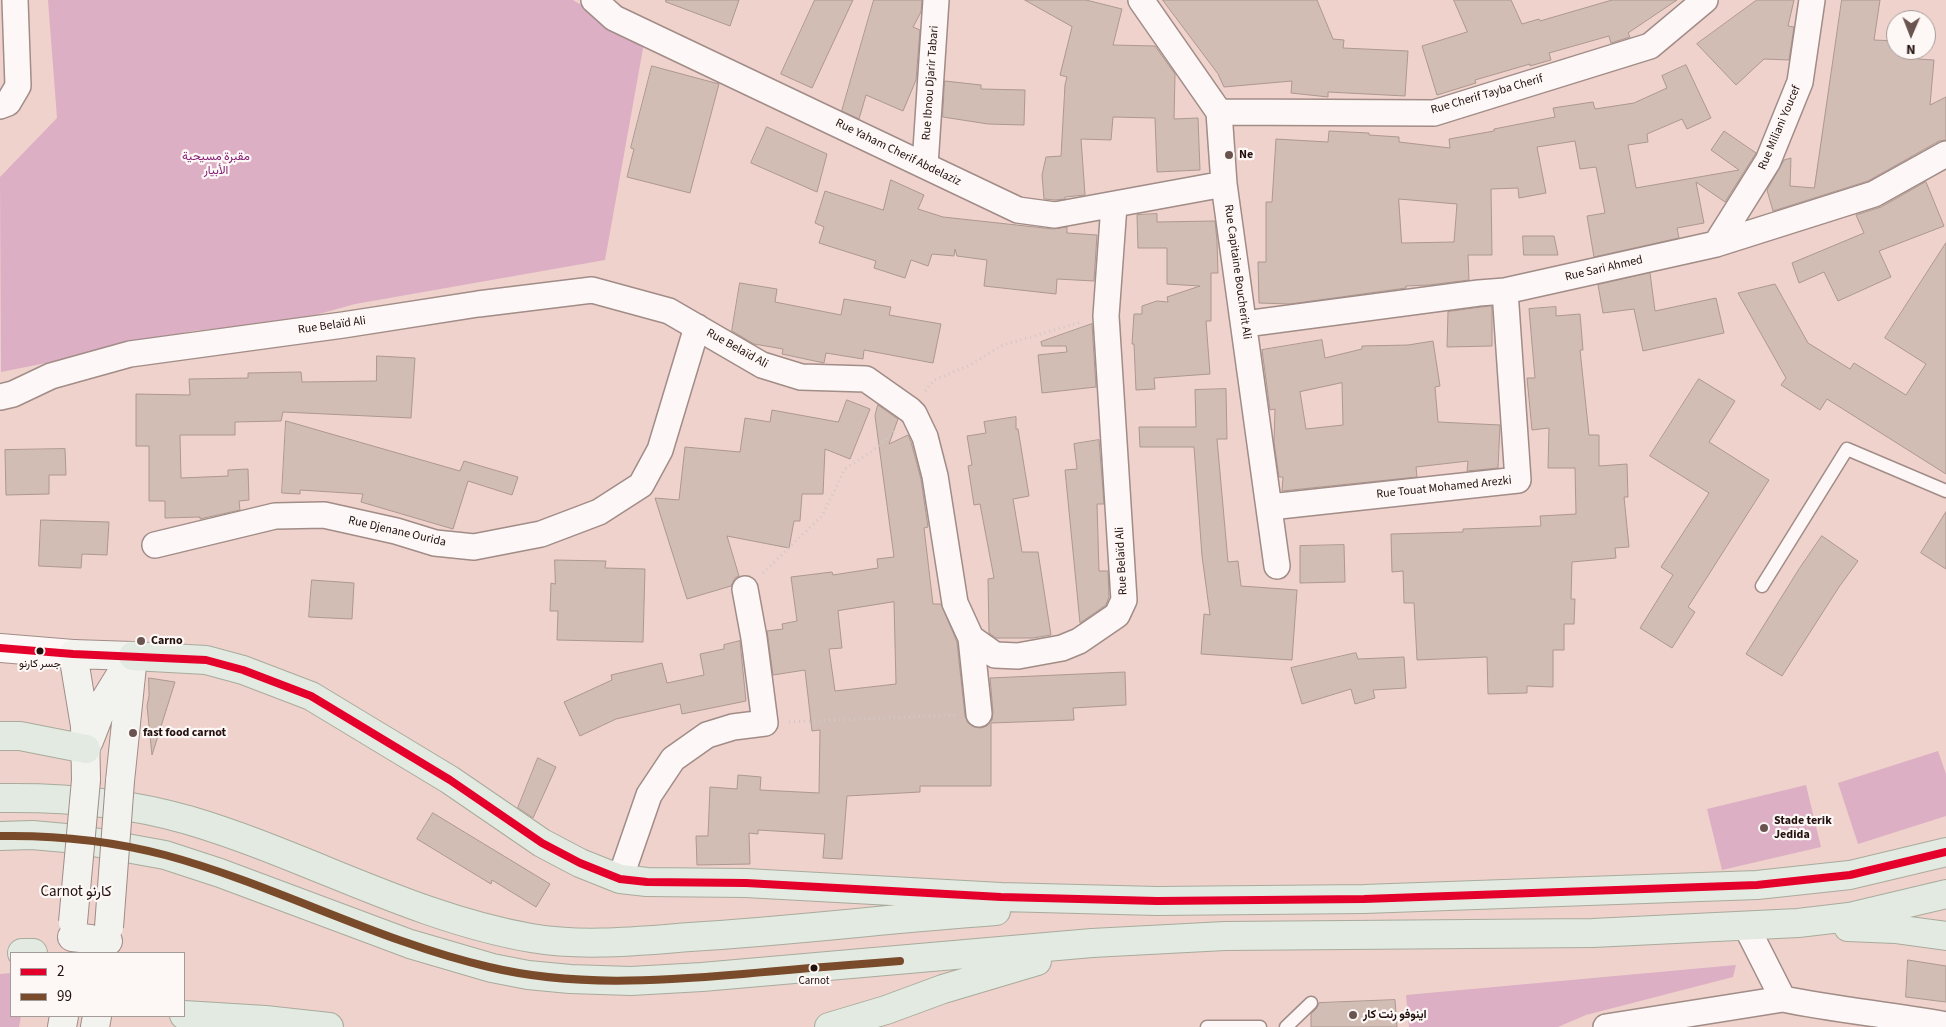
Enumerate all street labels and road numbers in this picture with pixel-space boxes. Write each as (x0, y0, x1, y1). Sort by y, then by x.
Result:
street label: Rue Ibnou Djarir Tabari (920, 25, 942, 141)
street label: Rue Cherif Tayba Cherif (1429, 72, 1545, 118)
street label: Rue Miliani Youcef (1756, 84, 1804, 172)
street label: Rue Yaham Cherif Abdelaziz (833, 116, 963, 190)
street label: Rue Capitaine Boucherit Ali (1220, 204, 1254, 340)
street label: Rue Sari Ahmed (1564, 253, 1644, 285)
street label: Rue Belaïd Ali (297, 314, 367, 338)
street label: Rue Belaïd Ali (704, 326, 770, 372)
street label: Rue Touat Mohamed Arezki (1376, 474, 1512, 502)
street label: Rue Djenane Ourida (347, 514, 447, 550)
street label: Rue Belaïd Ali (1113, 526, 1131, 596)

